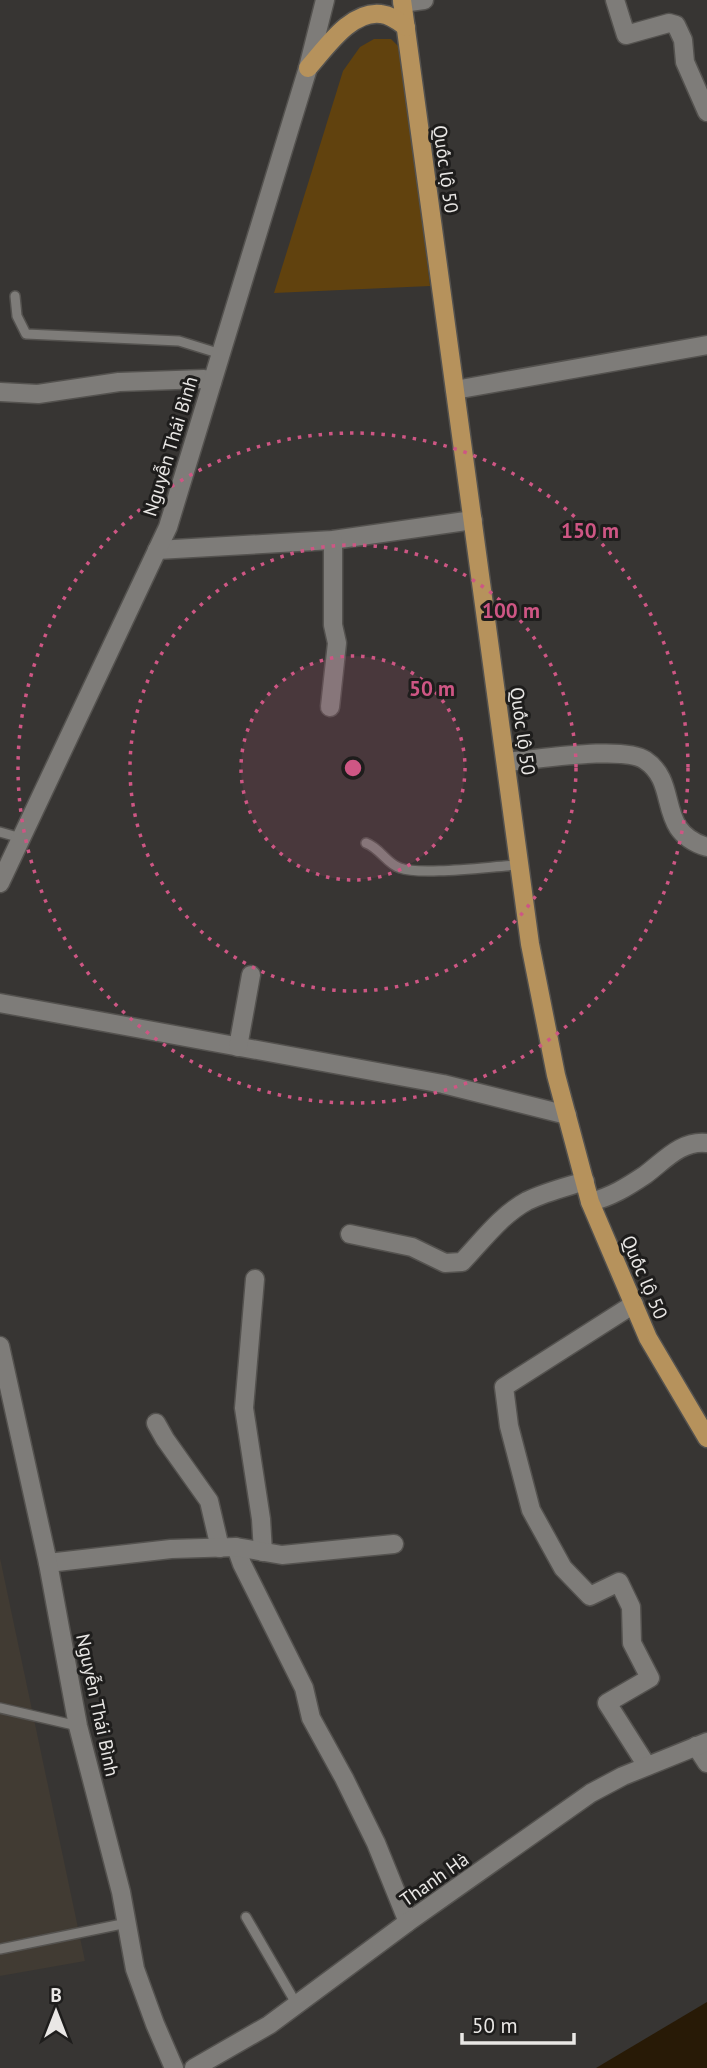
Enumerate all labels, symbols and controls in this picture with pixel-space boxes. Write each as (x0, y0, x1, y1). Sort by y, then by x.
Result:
street label: Quốc lộ 50 (428, 124, 464, 214)
street label: Nguyễn Thái Bình (137, 373, 203, 519)
text: 150 m (561, 517, 619, 544)
text: 100 m (482, 597, 540, 624)
text: 50 m (409, 675, 455, 702)
street label: Quốc lộ 50 (505, 686, 541, 776)
centre of rings (341, 756, 365, 780)
street label: Quốc lộ 50 (617, 1232, 673, 1322)
street label: Nguyễn Thái Bình (71, 1632, 125, 1778)
street label: Thanh Hà (395, 1847, 473, 1911)
north arrow (21, 1977, 91, 2047)
text: B (50, 1983, 62, 2007)
scale bar (462, 2002, 574, 2046)
text: 50 m (472, 2012, 518, 2039)

